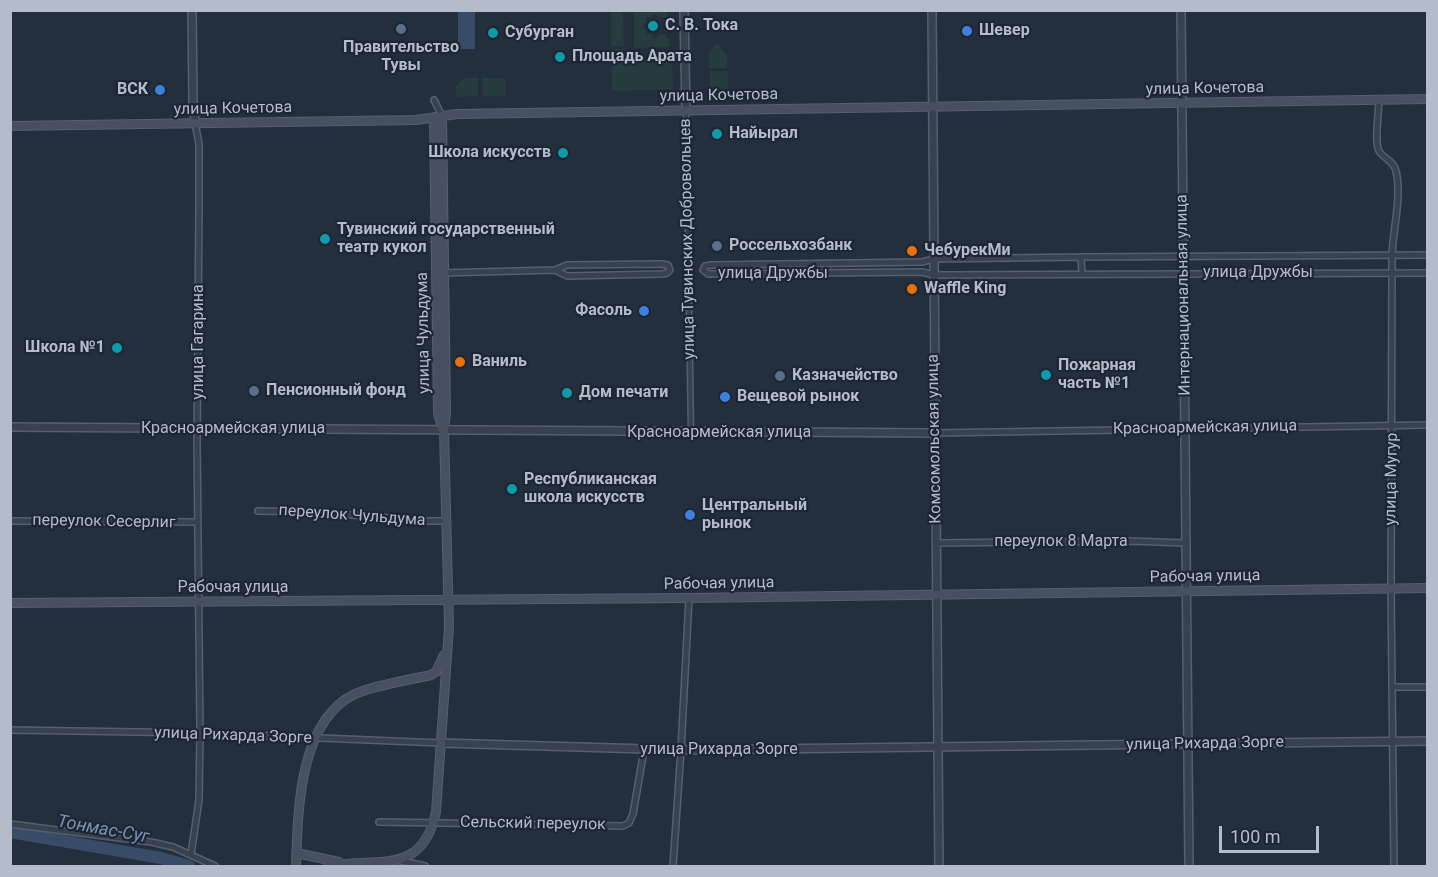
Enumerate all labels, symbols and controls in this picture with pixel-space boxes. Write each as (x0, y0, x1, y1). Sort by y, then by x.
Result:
place label: С. В. Тока (665, 16, 738, 36)
marker: С. В. Тока (646, 19, 660, 33)
place label: Шевер (979, 21, 1030, 41)
marker: Правительство Тувы (394, 22, 408, 36)
place label: Субурган (505, 23, 574, 43)
marker: Шевер (960, 24, 974, 38)
marker: Субурган (486, 26, 500, 40)
place label: Правительство Тувы (343, 38, 459, 76)
place label: Площадь Арата (572, 47, 692, 67)
marker: Площадь Арата (553, 50, 567, 64)
street label: улица Кочетова (1146, 78, 1264, 100)
place label: ВСК (117, 80, 148, 100)
marker: ВСК (153, 83, 167, 97)
street label: улица Кочетова (660, 85, 778, 107)
street label: улица Кочетова (174, 98, 292, 120)
street label: улица Тувинских Добровольцев (676, 118, 700, 360)
place label: Найырал (729, 124, 798, 144)
marker: Найырал (710, 127, 724, 141)
place label: Школа искусств (428, 143, 551, 163)
marker: Школа искусств (556, 146, 570, 160)
street label: Интернациональная улица (1173, 194, 1195, 396)
place label: Тувинский государственный театр кукол (337, 220, 555, 258)
marker: Тувинский государственный театр кукол (318, 232, 332, 246)
place label: Россельхозбанк (729, 236, 852, 256)
marker: Россельхозбанк (710, 239, 724, 253)
place label: ЧебурекМи (924, 241, 1011, 261)
marker: ЧебурекМи (905, 244, 919, 258)
street label: улица Дружбы (1203, 263, 1313, 283)
street label: улица Дружбы (718, 264, 828, 284)
street label: улица Чульдума (413, 272, 435, 394)
place label: Waffle King (924, 279, 1006, 299)
marker: Waffle King (905, 282, 919, 296)
street label: улица Гагарина (189, 284, 209, 400)
place label: Фасоль (575, 301, 632, 321)
marker: Фасоль (637, 304, 651, 318)
place label: Школа №1 (25, 338, 105, 358)
marker: Школа №1 (110, 341, 124, 355)
place label: Ваниль (472, 352, 527, 372)
street label: Комсомольская улица (924, 354, 946, 524)
marker: Ваниль (453, 355, 467, 369)
place label: Пожарная часть №1 (1058, 356, 1136, 394)
place label: Казначейство (792, 366, 898, 386)
marker: Пожарная часть №1 (1039, 368, 1053, 382)
marker: Казначейство (773, 369, 787, 383)
place label: Пенсионный фонд (266, 381, 406, 401)
place label: Дом печати (579, 383, 668, 403)
marker: Пенсионный фонд (247, 384, 261, 398)
marker: Дом печати (560, 386, 574, 400)
place label: Вещевой рынок (737, 387, 859, 407)
marker: Вещевой рынок (718, 390, 732, 404)
street label: Красноармейская улица (1113, 417, 1297, 439)
street label: Красноармейская улица (141, 419, 325, 439)
street label: Красноармейская улица (627, 423, 811, 443)
street label: улица Мугур (1382, 432, 1402, 526)
place label: Республиканская школа искусств (524, 470, 657, 508)
marker: Республиканская школа искусств (505, 482, 519, 496)
place label: Центральный рынок (702, 496, 807, 534)
street label: переулок Чульдума (278, 501, 426, 531)
marker: Центральный рынок (683, 508, 697, 522)
street label: переулок Сесерлиг (32, 511, 176, 533)
street label: переулок 8 Марта (994, 532, 1128, 552)
street label: Рабочая улица (1149, 566, 1261, 588)
street label: Рабочая улица (663, 573, 775, 595)
street label: Рабочая улица (178, 578, 288, 598)
street label: улица Рихарда Зорге (154, 724, 312, 748)
street label: улица Рихарда Зорге (1126, 733, 1284, 755)
street label: улица Рихарда Зорге (640, 740, 798, 760)
water label: Тонмас-Суг (55, 811, 151, 849)
street label: Сельский переулок (460, 813, 606, 835)
scale bar (1222, 814, 1322, 852)
text: 100 m (1230, 826, 1281, 847)

